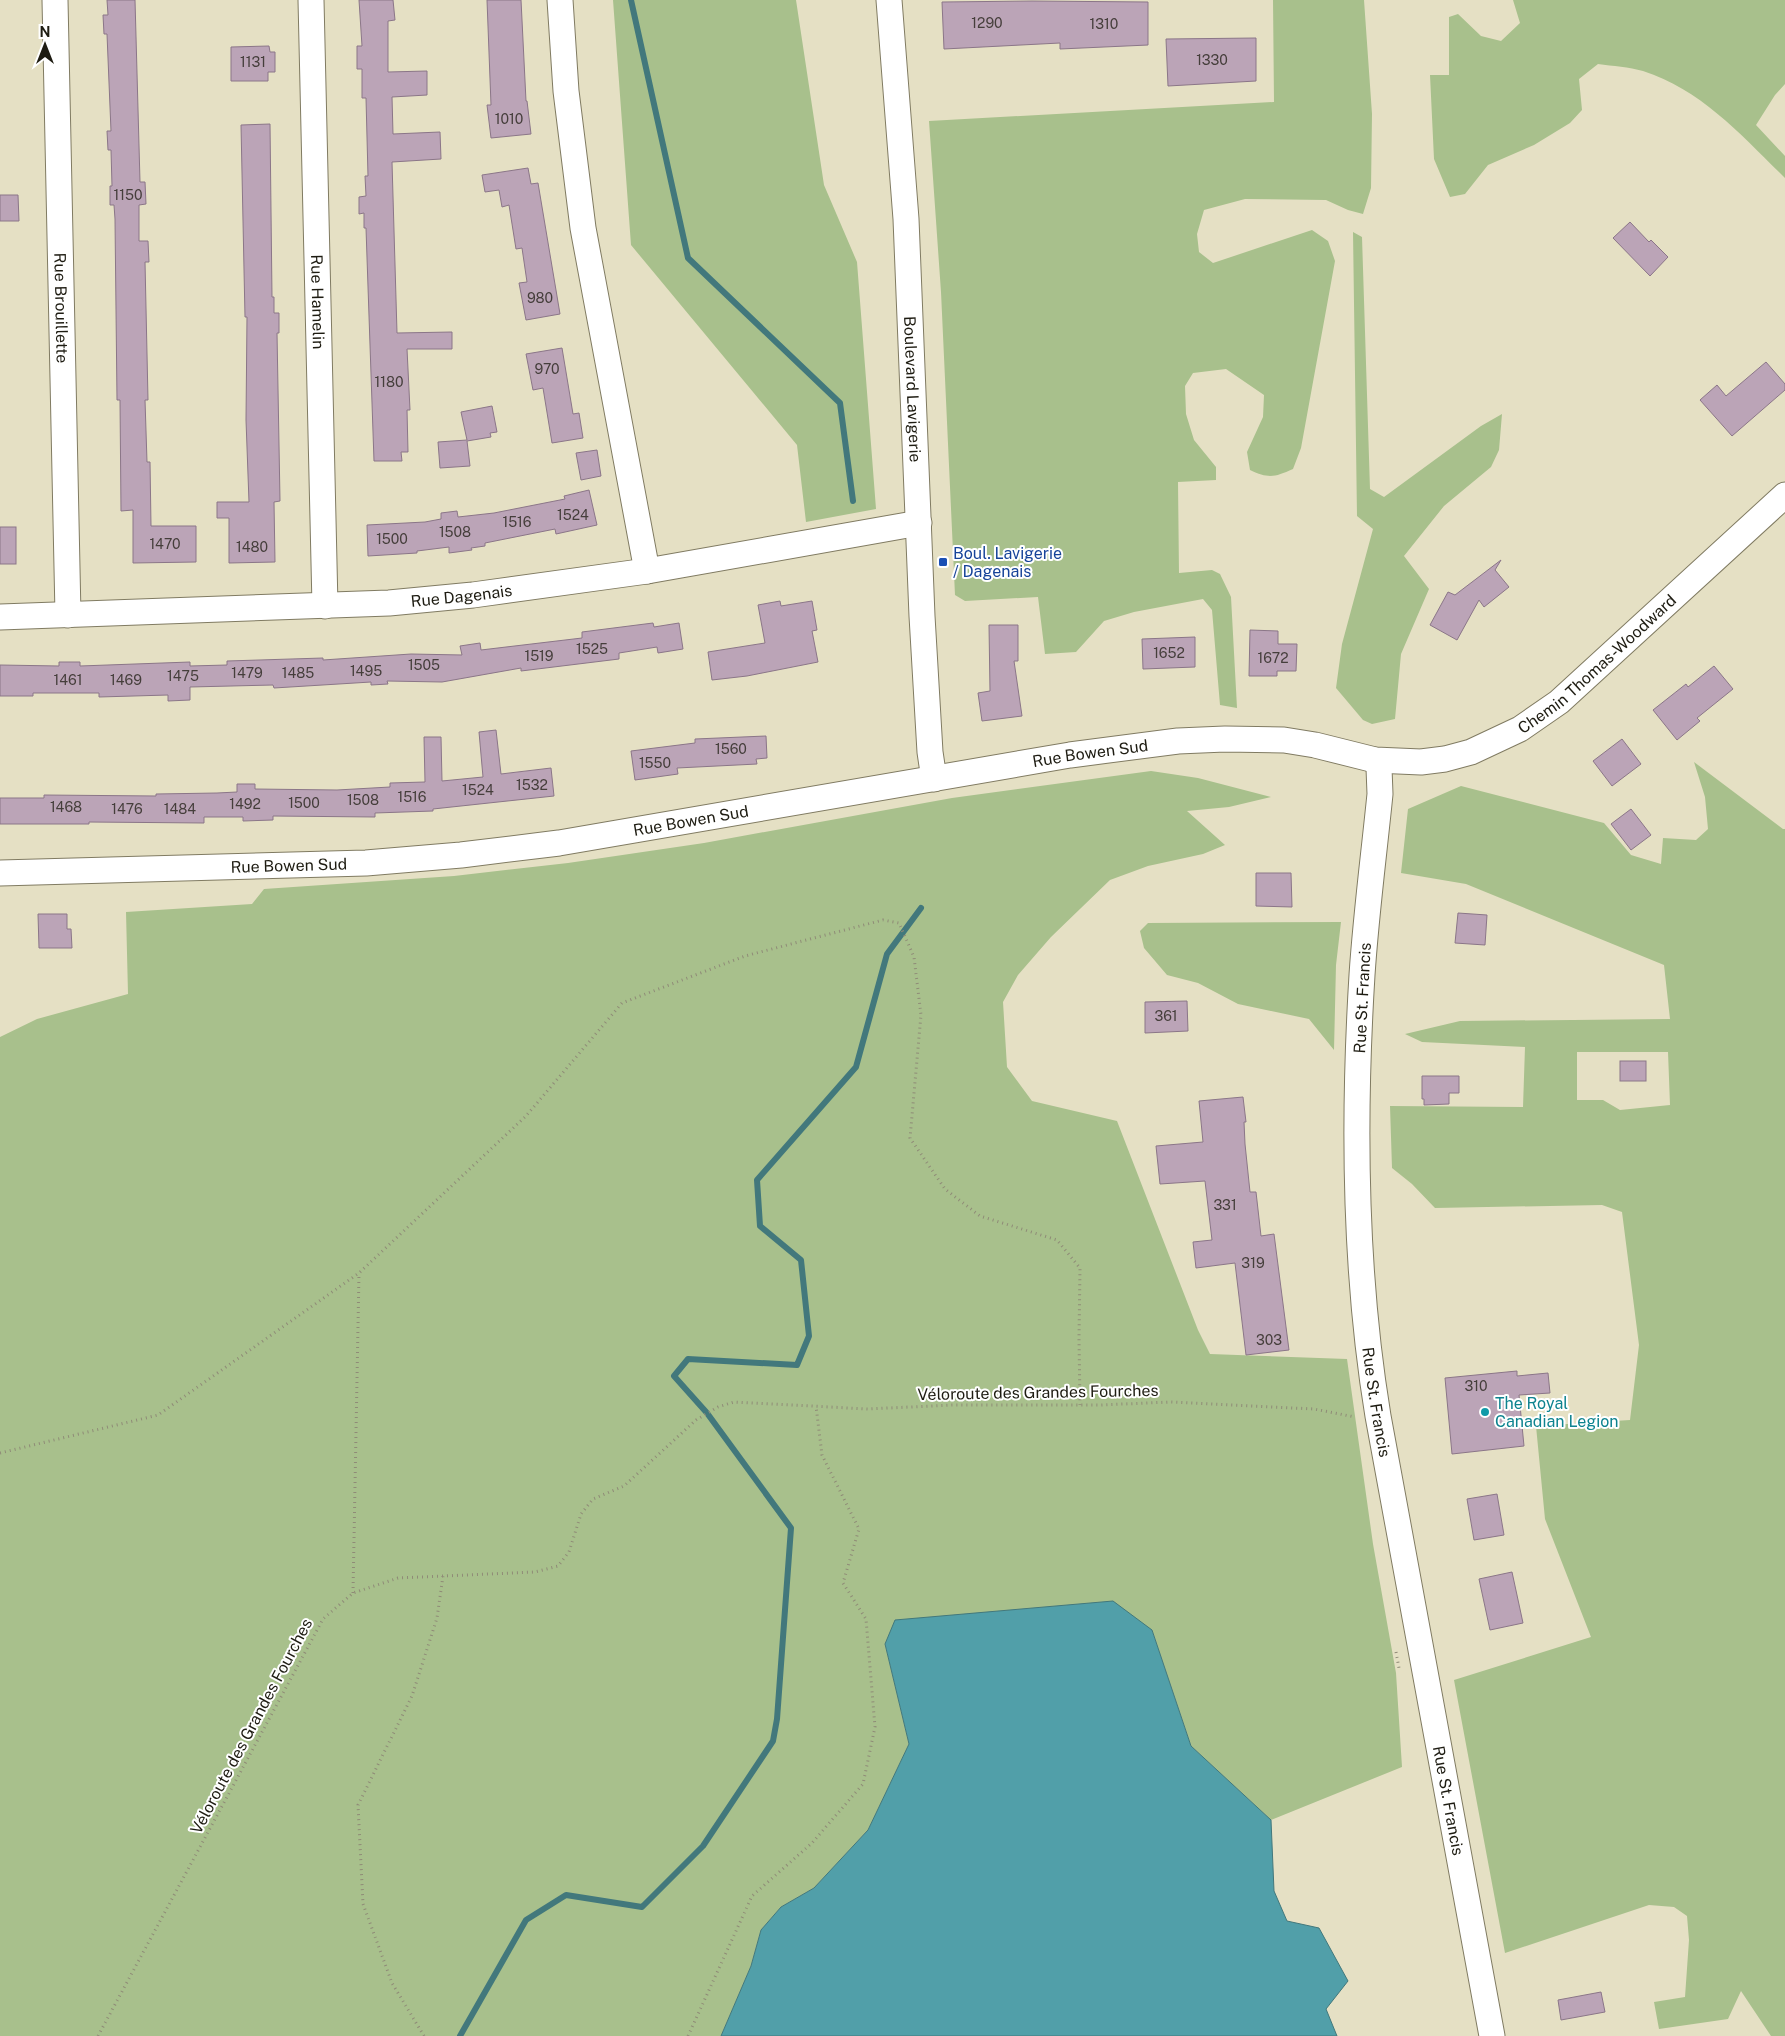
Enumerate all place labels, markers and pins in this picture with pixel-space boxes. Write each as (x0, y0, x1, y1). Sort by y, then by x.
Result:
place label: Boul. Lavigerie / Dagenais (953, 544, 1062, 581)
marker: Boul. Lavigerie / Dagenais (937, 556, 949, 568)
place label: The Royal Canadian Legion (1495, 1394, 1619, 1431)
marker: The Royal Canadian Legion (1479, 1406, 1491, 1418)

